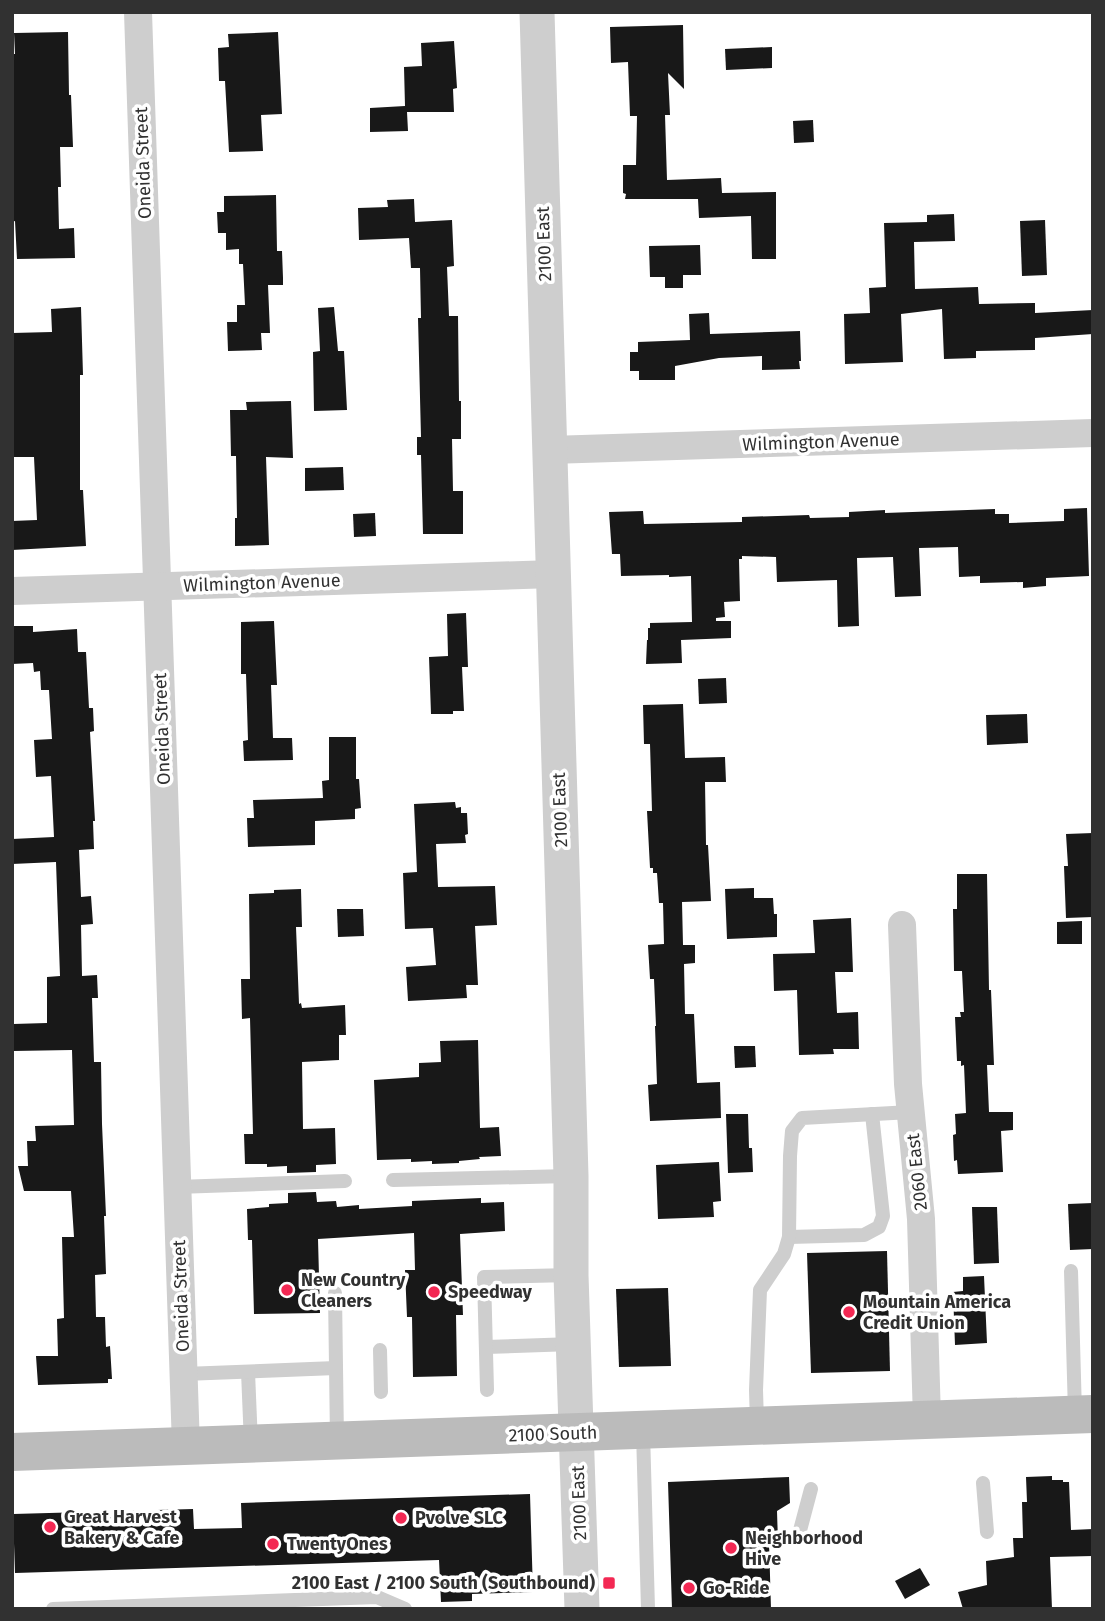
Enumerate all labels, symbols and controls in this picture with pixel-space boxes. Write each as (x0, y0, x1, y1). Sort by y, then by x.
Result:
street label: Oneida Street (130, 106, 156, 219)
street label: 2100 East (532, 206, 556, 282)
street label: Wilmington Avenue (742, 428, 900, 456)
street label: Wilmington Avenue (183, 569, 341, 597)
street label: Oneida Street (149, 672, 175, 785)
street label: 2100 East (548, 772, 572, 848)
street label: 2060 East (902, 1132, 932, 1212)
street label: Oneida Street (168, 1239, 194, 1352)
place label: New Country Cleaners (301, 1269, 406, 1312)
place label: Speedway (448, 1281, 533, 1303)
marker: New Country Cleaners (279, 1282, 295, 1298)
marker: Speedway (426, 1284, 442, 1300)
place label: Mountain America Credit Union (863, 1291, 1011, 1334)
marker: Mountain America Credit Union (841, 1304, 857, 1320)
street label: 2100 South (508, 1421, 598, 1447)
street label: 2100 East (567, 1465, 591, 1541)
place label: Great Harvest Bakery & Cafe (64, 1506, 180, 1549)
place label: Pvolve SLC (415, 1507, 504, 1529)
marker: Pvolve SLC (393, 1510, 409, 1526)
marker: Great Harvest Bakery & Cafe (42, 1519, 58, 1535)
place label: Neighborhood Hive (745, 1527, 863, 1570)
place label: TwentyOnes (287, 1533, 388, 1555)
marker: TwentyOnes (265, 1536, 281, 1552)
marker: Neighborhood Hive (723, 1540, 739, 1556)
place label: 2100 East / 2100 South (Southbound) (292, 1572, 595, 1594)
marker: 2100 East / 2100 South (Southbound) (601, 1575, 617, 1591)
place label: Go-Ride (703, 1577, 769, 1599)
marker: Go-Ride (681, 1580, 697, 1596)

